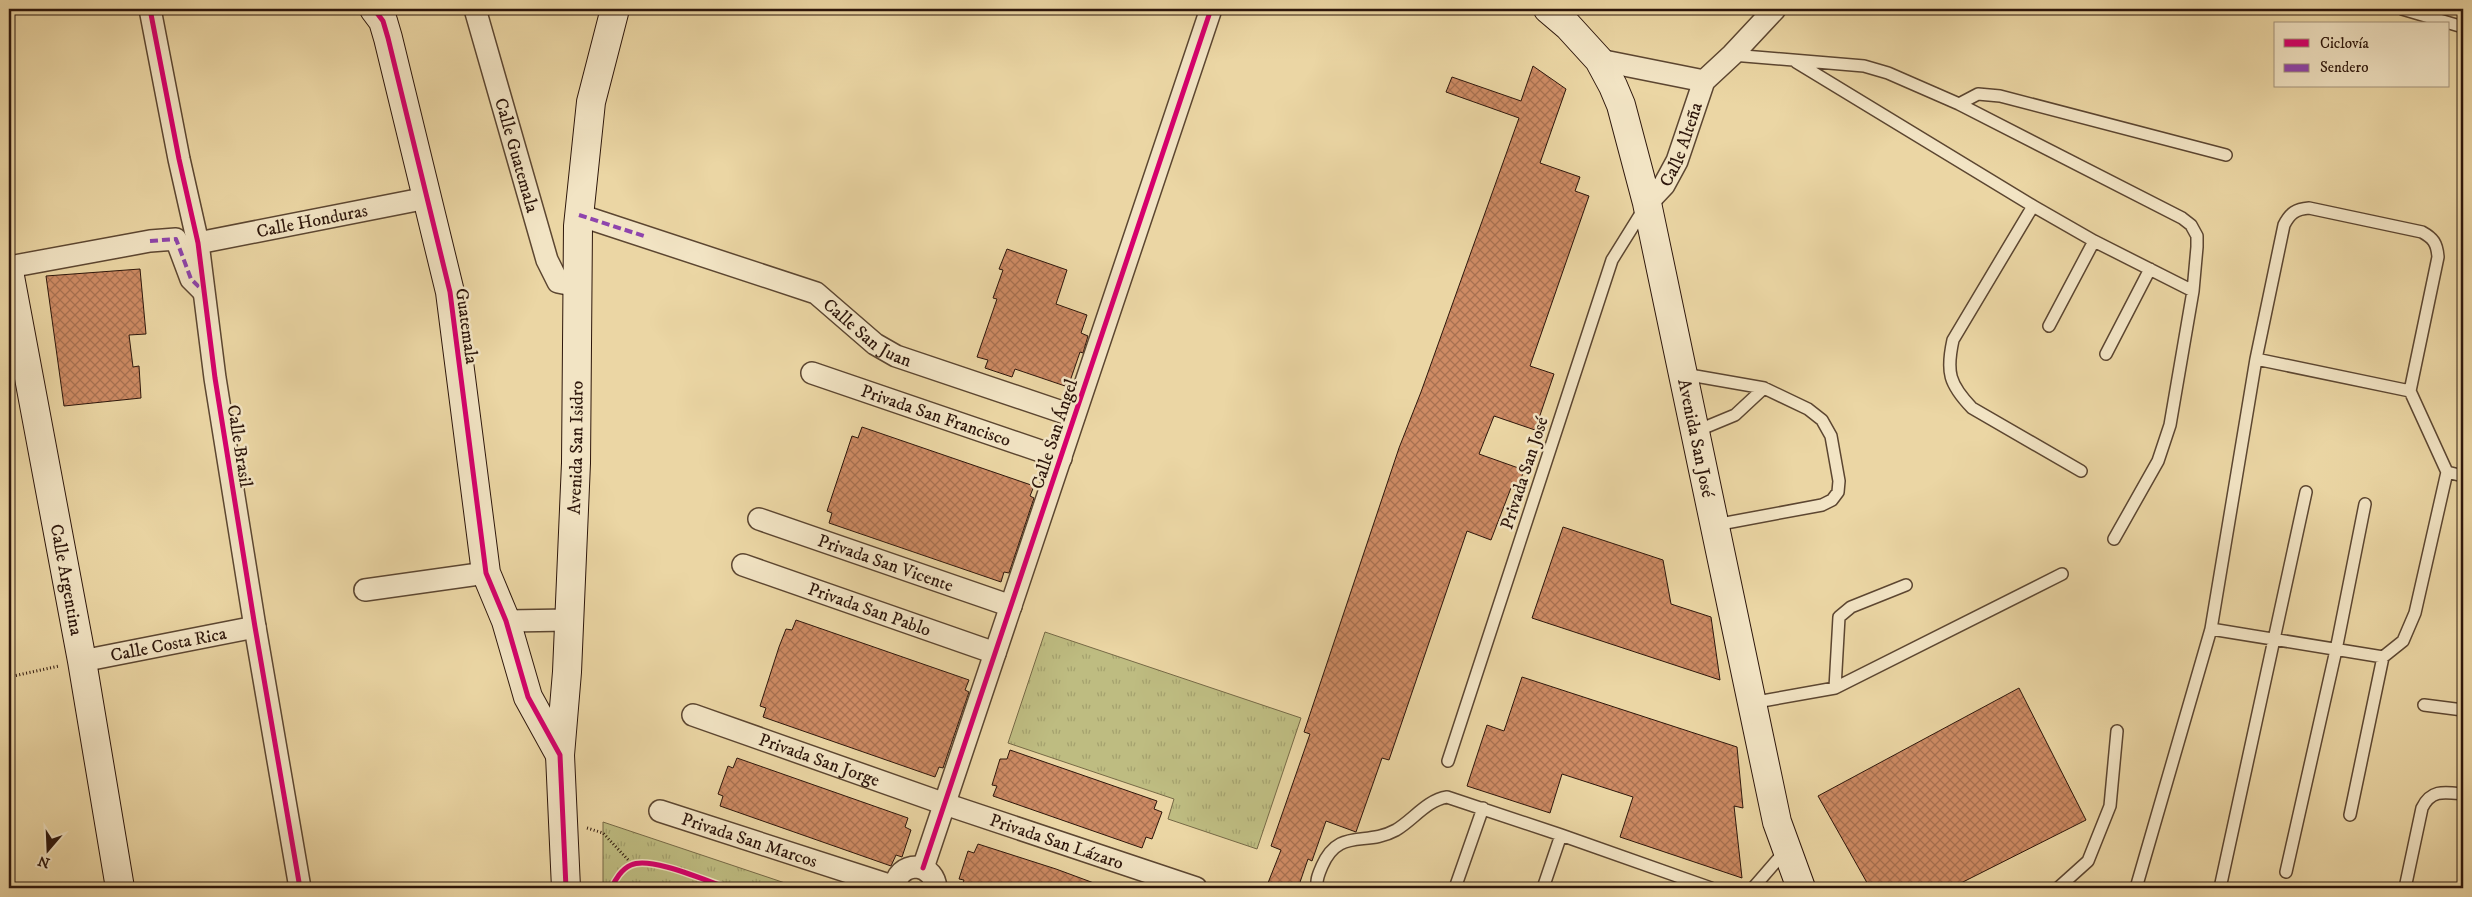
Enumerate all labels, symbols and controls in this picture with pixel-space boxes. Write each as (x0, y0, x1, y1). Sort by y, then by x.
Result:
legend (2274, 22, 2450, 88)
text: Ciclovía (2320, 34, 2369, 53)
text: Sendero (2320, 58, 2368, 77)
street label: Calle Guatemala (489, 96, 543, 216)
street label: Calle Alteña (1655, 99, 1708, 191)
street label: Calle Honduras (255, 200, 369, 243)
street label: Guatemala (450, 287, 482, 366)
street label: Calle San Juan (818, 294, 915, 373)
street label: Calle San Ángel (1026, 376, 1083, 492)
street label: Avenida San José (1672, 377, 1719, 500)
street label: Avenida San Isidro (564, 380, 589, 515)
street label: Privada San Francisco (858, 380, 1014, 452)
street label: Calle Brasil (222, 403, 256, 490)
street label: Privada San José (1496, 414, 1554, 532)
street label: Calle Argentina (45, 522, 87, 638)
street label: Privada San Vicente (815, 530, 956, 597)
street label: Privada San Pablo (805, 578, 934, 642)
street label: Calle Costa Rica (109, 623, 229, 667)
street label: Privada San Jorge (756, 729, 882, 792)
street label: Privada San Marcos (678, 809, 820, 873)
street label: Privada San Lázaro (987, 810, 1126, 875)
north arrow (22, 824, 72, 874)
text: N (35, 851, 52, 872)

